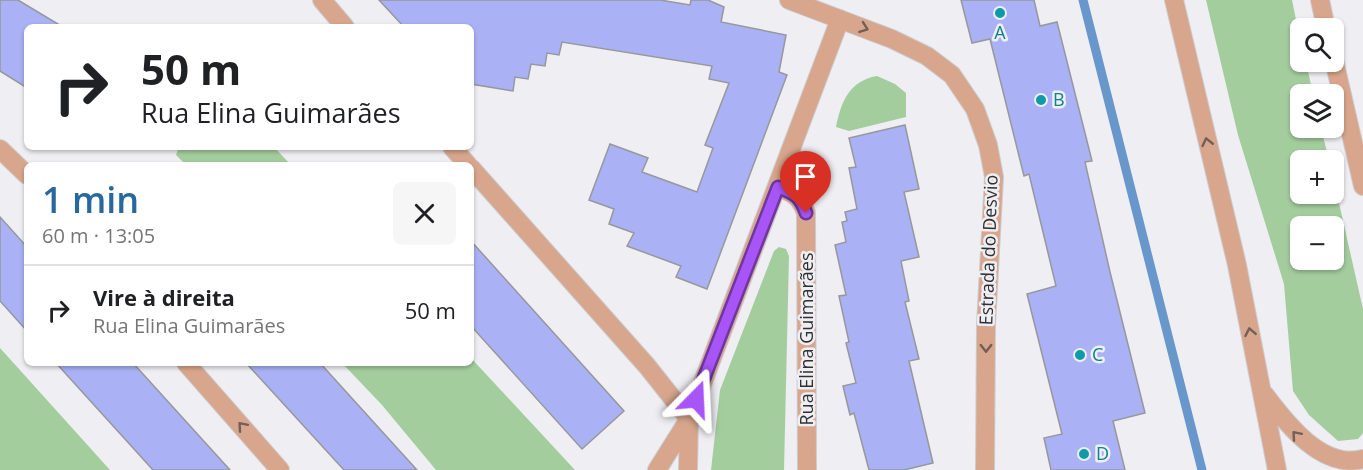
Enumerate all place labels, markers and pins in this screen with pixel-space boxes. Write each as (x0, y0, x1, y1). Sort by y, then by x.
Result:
marker: A (993, 6, 1007, 20)
place label: A (994, 20, 1006, 44)
place label: B (1053, 87, 1065, 111)
marker: B (1034, 93, 1048, 107)
pin (780, 151, 831, 213)
place label: C (1092, 342, 1103, 366)
marker: C (1073, 348, 1087, 362)
place label: D (1096, 441, 1109, 465)
marker: D (1077, 447, 1091, 461)

